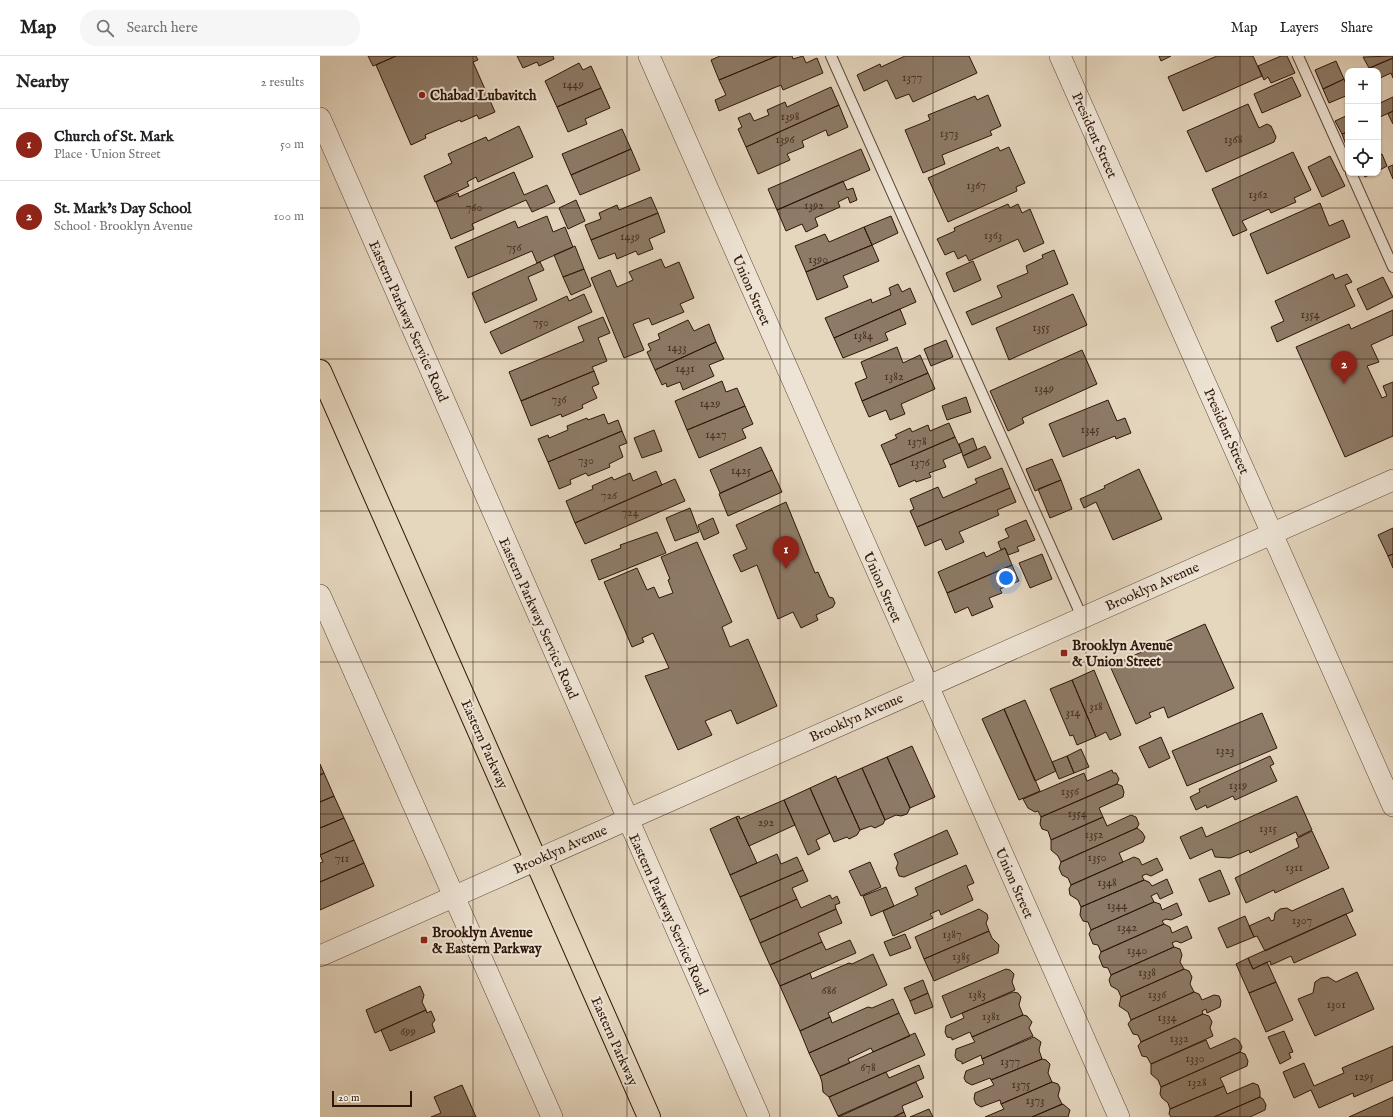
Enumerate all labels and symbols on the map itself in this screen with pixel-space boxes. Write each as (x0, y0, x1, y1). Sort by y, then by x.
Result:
house number: 1377 (902, 70, 922, 85)
house number: 1449 (562, 77, 584, 92)
place label: Chabad Lubavitch (430, 87, 537, 105)
marker: Chabad Lubavitch (417, 90, 427, 100)
street label: President Street (1067, 90, 1121, 181)
house number: 1398 (781, 109, 800, 124)
house number: 1373 (939, 126, 959, 141)
house number: 1396 (775, 132, 796, 147)
house number: 1368 (1224, 132, 1243, 147)
house number: 1367 (966, 178, 986, 193)
house number: 1362 (1248, 187, 1268, 202)
house number: 1392 (804, 198, 824, 213)
house number: 760 (466, 200, 482, 215)
house number: 1363 (984, 228, 1002, 243)
house number: 1439 (620, 229, 640, 244)
street label: Eastern Parkway Service Road (364, 238, 452, 405)
house number: 756 (507, 240, 522, 255)
street label: Union Street (728, 252, 775, 329)
house number: 1390 (808, 252, 828, 267)
house number: 1354 (1300, 307, 1320, 322)
house number: 750 (533, 315, 549, 330)
house number: 1355 (1032, 320, 1050, 335)
house number: 1384 (853, 328, 873, 343)
house number: 1433 (667, 340, 687, 355)
pin: 2 (1331, 351, 1357, 384)
house number: 1431 (675, 361, 695, 376)
house number: 1382 (884, 369, 904, 384)
house number: 1349 (1034, 381, 1054, 396)
street label: President Street (1199, 386, 1253, 477)
house number: 736 (551, 392, 568, 407)
house number: 1429 (699, 396, 721, 411)
house number: 1345 (1080, 422, 1100, 437)
house number: 1427 (705, 427, 727, 442)
house number: 1378 (907, 434, 927, 449)
house number: 730 (578, 453, 594, 468)
house number: 1376 (910, 455, 931, 470)
house number: 1425 (731, 463, 752, 478)
house number: 726 (601, 488, 618, 503)
house number: 724 (621, 505, 639, 520)
street label: Eastern Parkway Service Road (494, 535, 582, 702)
pin: 1 (773, 536, 799, 569)
street label: Union Street (859, 549, 906, 626)
street label: Brooklyn Avenue (1103, 558, 1203, 616)
your location (996, 568, 1016, 588)
place label: Brooklyn Avenue & Union Street (1072, 637, 1173, 671)
marker: Brooklyn Avenue & Union Street (1059, 648, 1069, 658)
street label: Brooklyn Avenue (807, 689, 907, 747)
street label: Eastern Parkway (456, 697, 512, 792)
house number: 318 (1089, 699, 1103, 714)
house number: 314 (1066, 705, 1081, 720)
house number: 1323 (1215, 743, 1235, 758)
house number: 1319 (1229, 778, 1247, 793)
house number: 1356 (1061, 784, 1080, 799)
house number: 1354 (1067, 806, 1087, 821)
house number: 292 (758, 815, 775, 830)
street label: Brooklyn Avenue (511, 821, 611, 879)
house number: 1315 (1259, 821, 1278, 836)
house number: 1352 (1085, 827, 1104, 842)
street label: Eastern Parkway Service Road (624, 831, 712, 998)
street label: Union Street (991, 845, 1038, 922)
house number: 1350 (1087, 850, 1107, 865)
house number: 711 (335, 851, 349, 866)
house number: 1311 (1285, 860, 1303, 875)
house number: 1348 (1097, 875, 1117, 890)
house number: 1344 (1107, 898, 1127, 913)
house number: 1307 (1292, 913, 1312, 928)
house number: 1342 (1117, 920, 1138, 935)
place label: Brooklyn Avenue & Eastern Parkway (432, 924, 543, 958)
house number: 1387 (942, 927, 962, 942)
marker: Brooklyn Avenue & Eastern Parkway (419, 935, 429, 945)
house number: 1340 (1127, 943, 1147, 958)
house number: 1385 (952, 949, 971, 964)
house number: 1338 (1138, 965, 1156, 980)
house number: 686 (822, 983, 837, 998)
house number: 1383 (968, 987, 986, 1002)
house number: 1336 (1148, 987, 1167, 1002)
street label: Eastern Parkway (586, 994, 642, 1089)
house number: 1301 (1326, 997, 1346, 1012)
house number: 1381 (982, 1009, 1000, 1024)
house number: 1334 (1157, 1010, 1177, 1025)
house number: 699 (400, 1024, 416, 1039)
house number: 1332 (1169, 1031, 1189, 1046)
house number: 1330 (1185, 1051, 1205, 1066)
house number: 1377 (1000, 1054, 1020, 1069)
house number: 678 (860, 1060, 876, 1075)
house number: 1295 (1354, 1069, 1374, 1084)
house number: 1328 (1187, 1075, 1207, 1090)
house number: 1375 (1012, 1077, 1031, 1092)
scale bar (332, 1089, 412, 1108)
house number: 1373 (1025, 1093, 1045, 1108)

